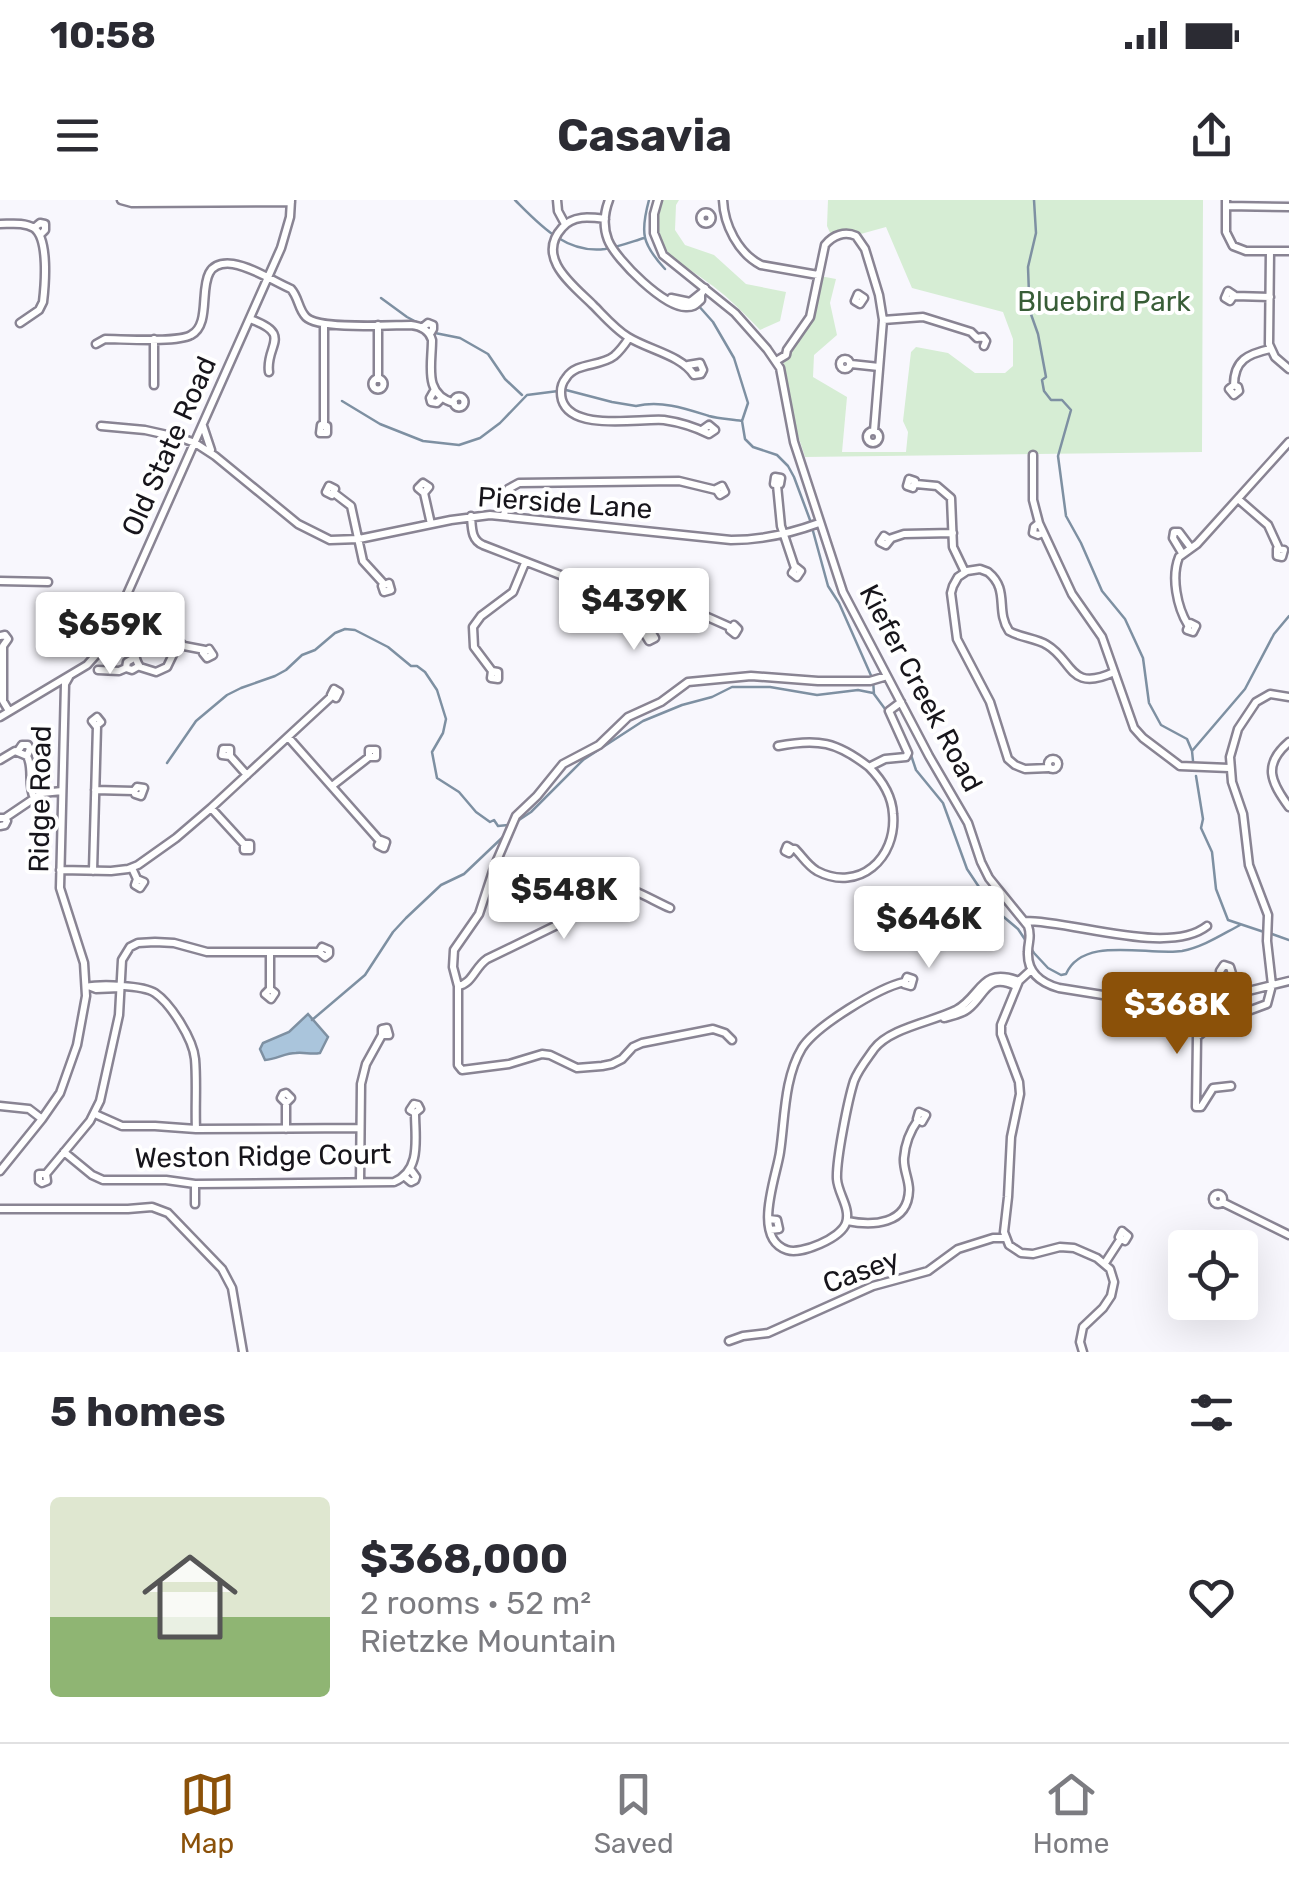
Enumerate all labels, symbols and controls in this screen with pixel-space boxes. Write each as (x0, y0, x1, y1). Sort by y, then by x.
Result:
text: 10:58 (50, 12, 156, 58)
icon: menu (50, 108, 105, 163)
icon: share (1184, 108, 1239, 163)
text: Casavia (557, 109, 732, 162)
park label: Bluebird Park (1017, 285, 1191, 318)
street label: Old State Road (115, 351, 223, 541)
street label: Pierside Lane (476, 480, 654, 526)
pin: $439K (564, 568, 704, 653)
street label: Kiefer Creek Road (852, 579, 990, 797)
text: $439K (581, 581, 687, 619)
pin: $659K (40, 592, 180, 677)
text: $659K (58, 605, 162, 643)
street label: Ridge Road (22, 725, 58, 873)
pin: $548K (494, 857, 634, 942)
text: $548K (511, 870, 617, 908)
pin: $646K (859, 886, 999, 971)
text: $646K (876, 899, 982, 937)
pin: $368K (1107, 972, 1247, 1057)
text: $368K (1124, 985, 1230, 1023)
street label: Weston Ridge Court (134, 1137, 392, 1175)
map controls (1168, 1230, 1258, 1320)
button: locate (1168, 1230, 1258, 1320)
street label: Casey (818, 1242, 904, 1300)
icon: filters (1184, 1385, 1239, 1440)
text: 5 homes (50, 1387, 226, 1437)
text: $368,000 (360, 1534, 568, 1584)
icon: home (130, 1537, 250, 1657)
icon: heart (1184, 1570, 1239, 1625)
text: 2 rooms · 52 m² (360, 1584, 591, 1622)
text: Rietzke Mountain (360, 1622, 616, 1660)
tab: Map (180, 1767, 235, 1860)
tab: Saved (594, 1767, 674, 1860)
tab: Home (1033, 1767, 1109, 1860)

